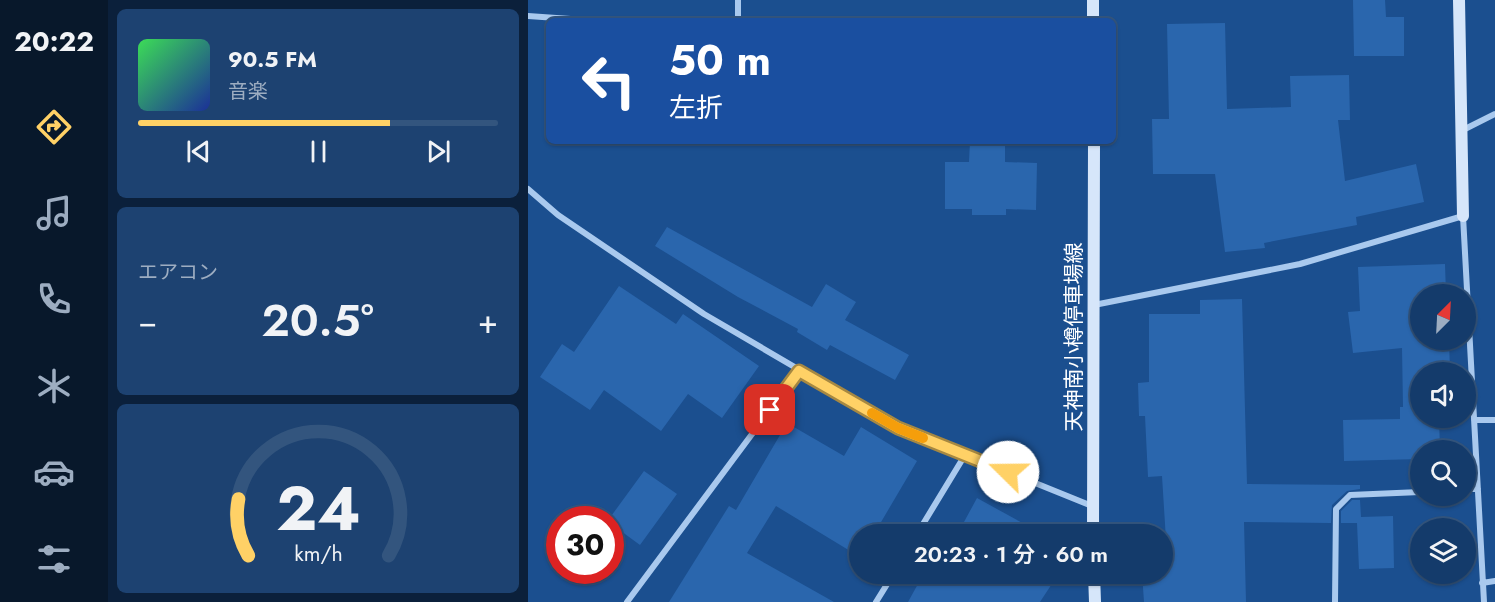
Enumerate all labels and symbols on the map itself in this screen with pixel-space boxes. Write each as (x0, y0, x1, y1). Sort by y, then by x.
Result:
street label: 天神南小樽停車場線 (1059, 243, 1089, 432)
north arrow (1410, 284, 1476, 350)
pin (744, 384, 795, 435)
position arrow (976, 440, 1040, 504)
speed limit sign: 30 (546, 506, 624, 584)

